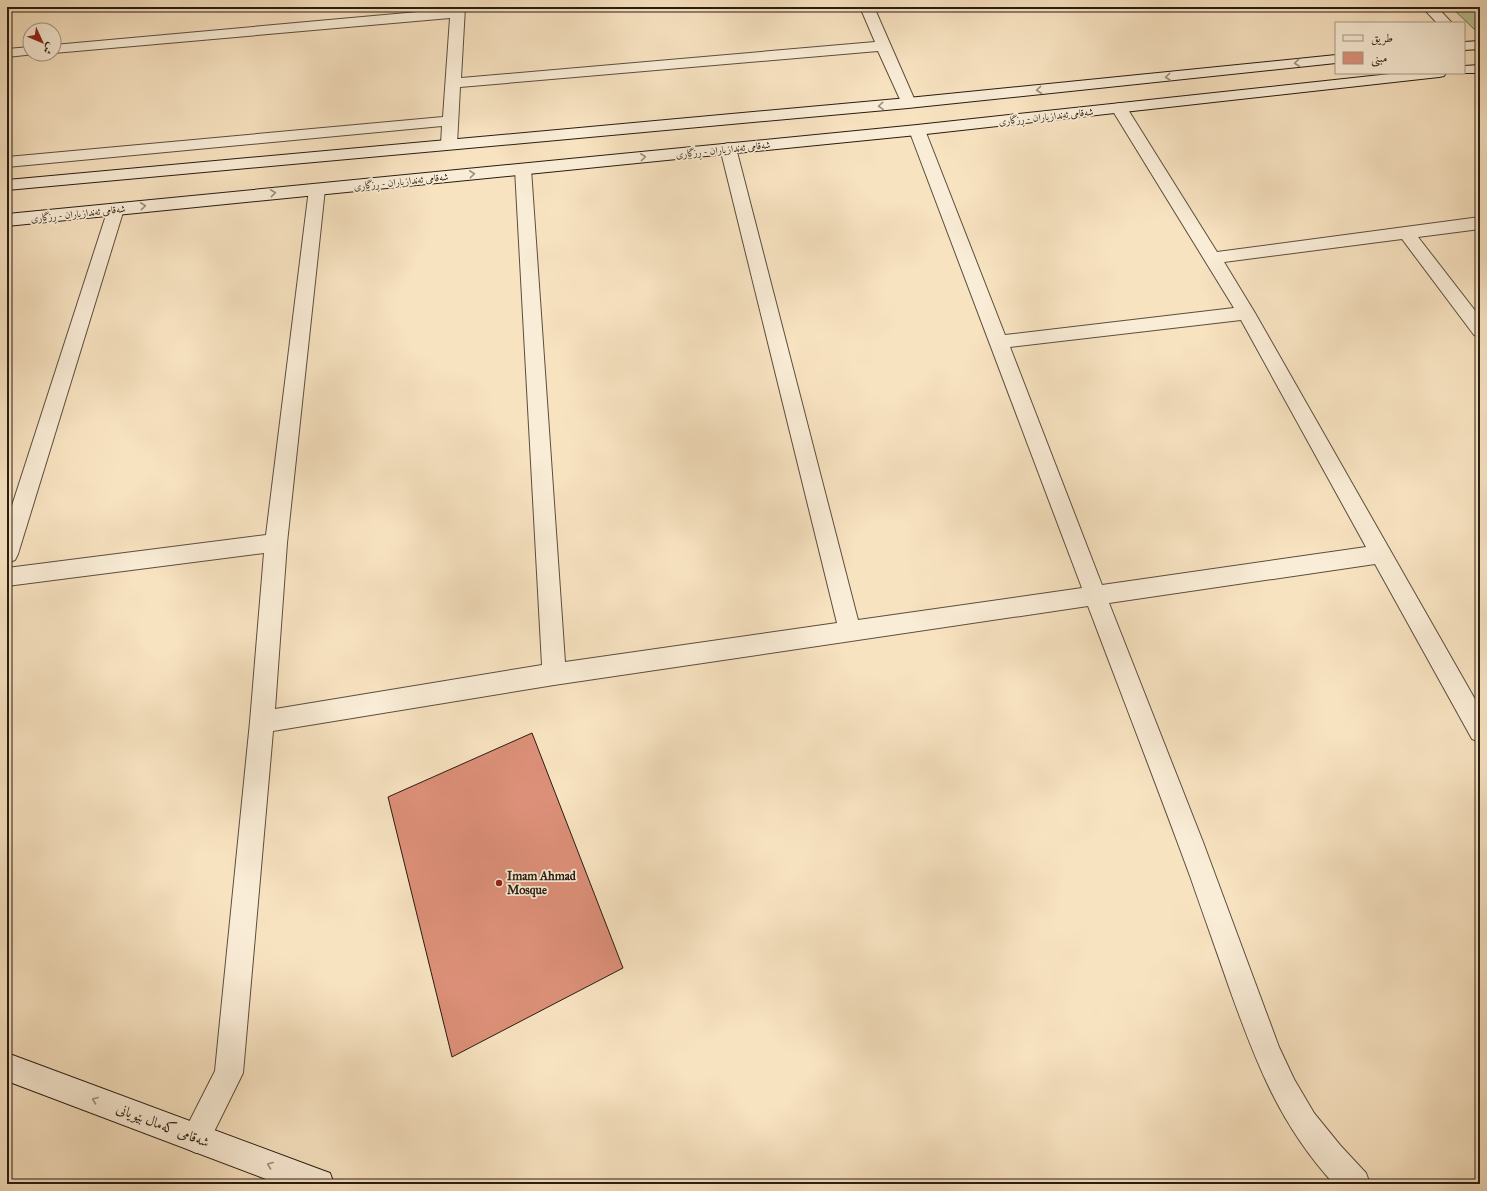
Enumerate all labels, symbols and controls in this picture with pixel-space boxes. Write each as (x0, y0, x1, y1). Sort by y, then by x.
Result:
north arrow (22, 22, 62, 62)
legend (1335, 22, 1465, 74)
text: طريق (1371, 31, 1393, 46)
text: ش (40, 40, 57, 57)
text: مبنى (1371, 51, 1387, 67)
one-way arrow (1294, 58, 1300, 67)
one-way arrow (1165, 72, 1171, 81)
one-way arrow (1036, 85, 1042, 94)
one-way arrow (878, 101, 884, 110)
street label: شەقامی ئەندازیاران - ڕزگاری (998, 105, 1095, 130)
street label: شەقامی ئەندازیاران - ڕزگاری (675, 138, 772, 163)
one-way arrow (640, 152, 646, 161)
one-way arrow (469, 169, 475, 178)
street label: شەقامی ئەندازیاران - ڕزگاری (353, 170, 450, 195)
one-way arrow (270, 189, 276, 198)
street label: شەقامی ئەندازیاران - ڕزگاری (30, 202, 127, 227)
one-way arrow (140, 202, 146, 211)
place label: Imam Ahmad Mosque (507, 869, 577, 898)
marker: Imam Ahmad Mosque (494, 878, 504, 888)
one-way arrow (92, 1096, 99, 1105)
street label: شەقامی کەمال بێویانی (114, 1100, 212, 1151)
one-way arrow (266, 1162, 273, 1170)

